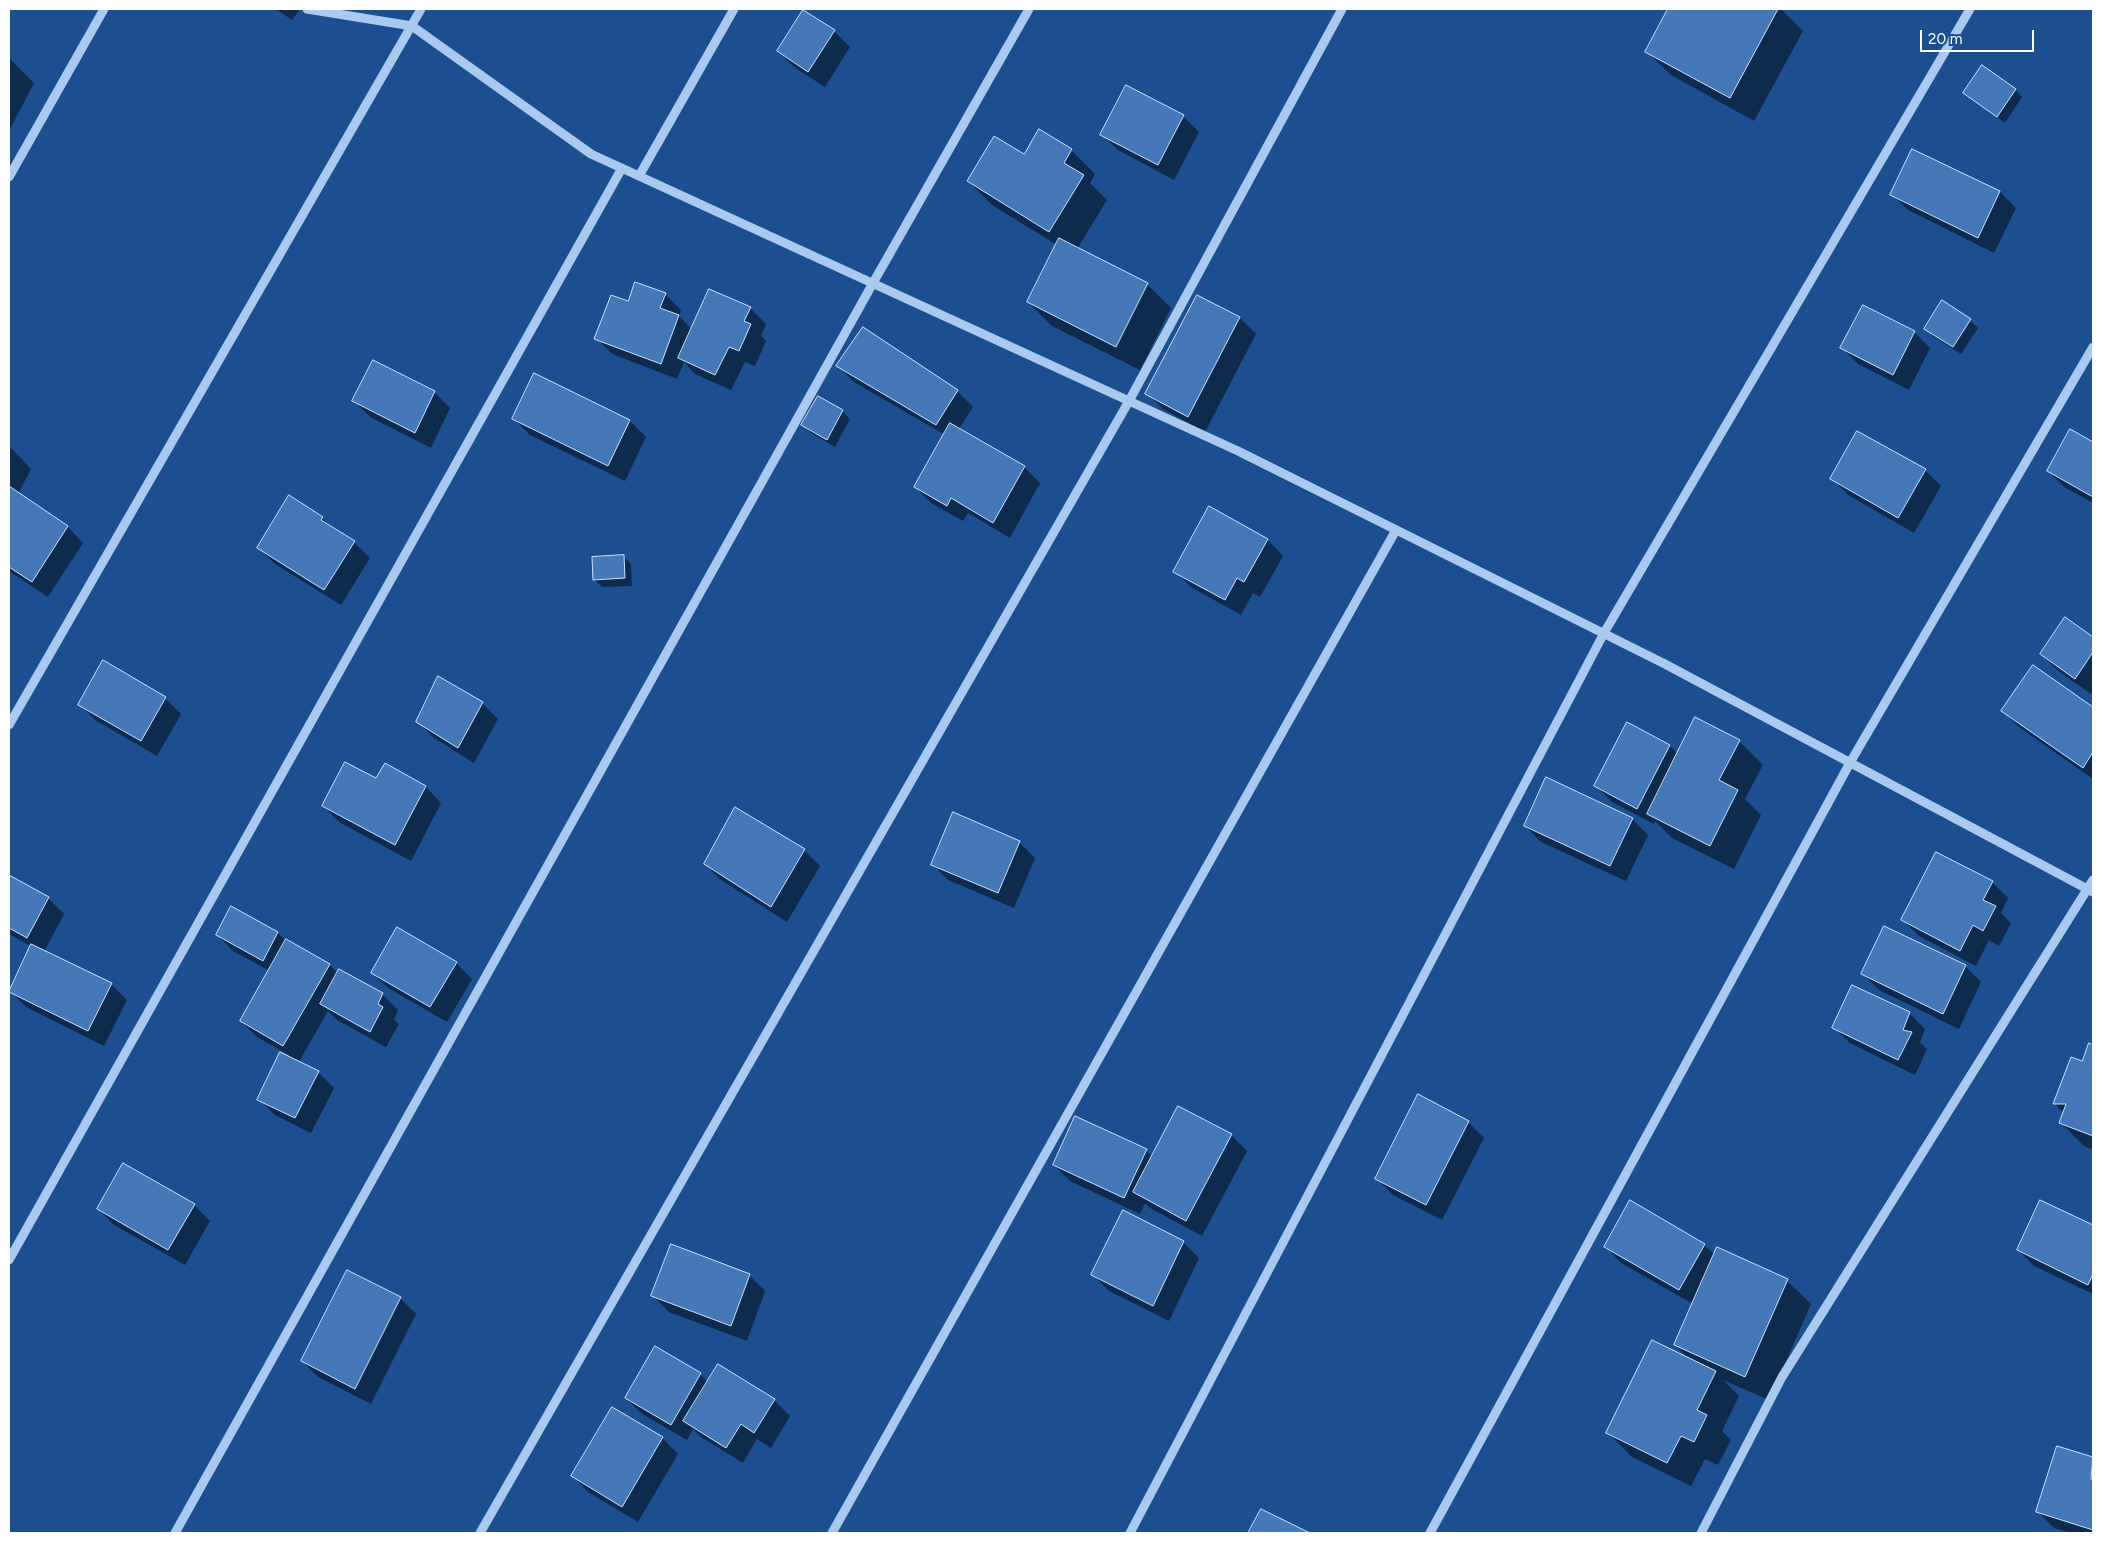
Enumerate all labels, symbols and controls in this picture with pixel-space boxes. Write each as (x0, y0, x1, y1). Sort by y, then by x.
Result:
scale bar (1922, 20, 2036, 52)
text: 20 m (1928, 30, 1962, 48)

